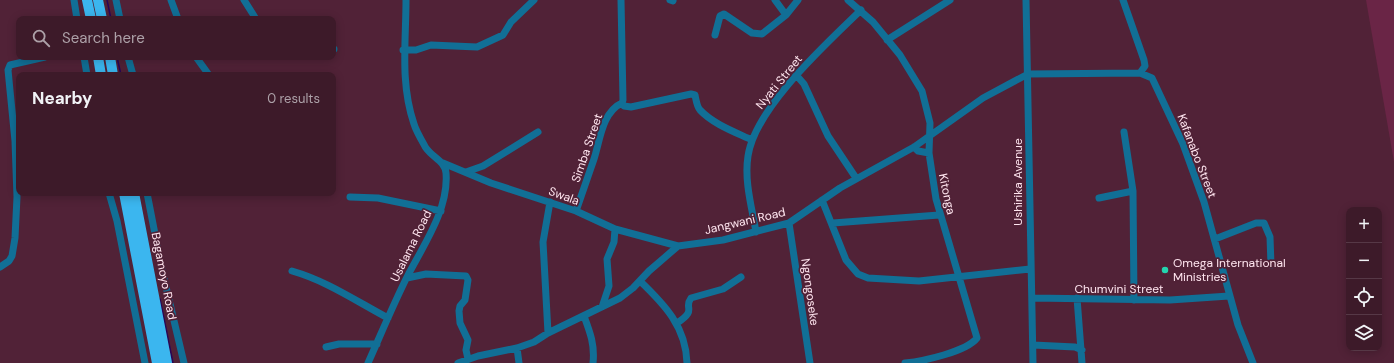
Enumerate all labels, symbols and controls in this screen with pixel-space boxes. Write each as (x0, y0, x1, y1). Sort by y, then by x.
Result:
search box (16, 16, 336, 60)
icon: search (30, 27, 52, 49)
text: Search here (62, 28, 145, 48)
street label: Nyati Street (752, 51, 806, 113)
text: Nearby (32, 87, 92, 109)
text: 0 results (267, 90, 320, 107)
street label: Simba Street (568, 111, 606, 185)
street label: Kafanabo Street (1174, 112, 1221, 201)
street label: Ushirika Avenue (1010, 138, 1026, 226)
street label: Kitonga (935, 172, 959, 216)
street label: Swala (546, 183, 582, 209)
street label: Jangwani Road (703, 204, 787, 238)
street label: Usalama Road (387, 207, 435, 285)
map controls (1346, 207, 1382, 351)
button: + (1346, 207, 1382, 243)
street label: Bagamoyo Road (148, 231, 180, 321)
button: − (1346, 243, 1382, 279)
place label: Omega International Ministries (1173, 255, 1286, 285)
street label: Ngongoseke (797, 257, 823, 327)
marker: Omega International Ministries (1160, 265, 1170, 275)
button: locate (1346, 279, 1382, 315)
street label: Chumvini Street (1074, 281, 1164, 297)
button: layers (1346, 315, 1382, 351)

